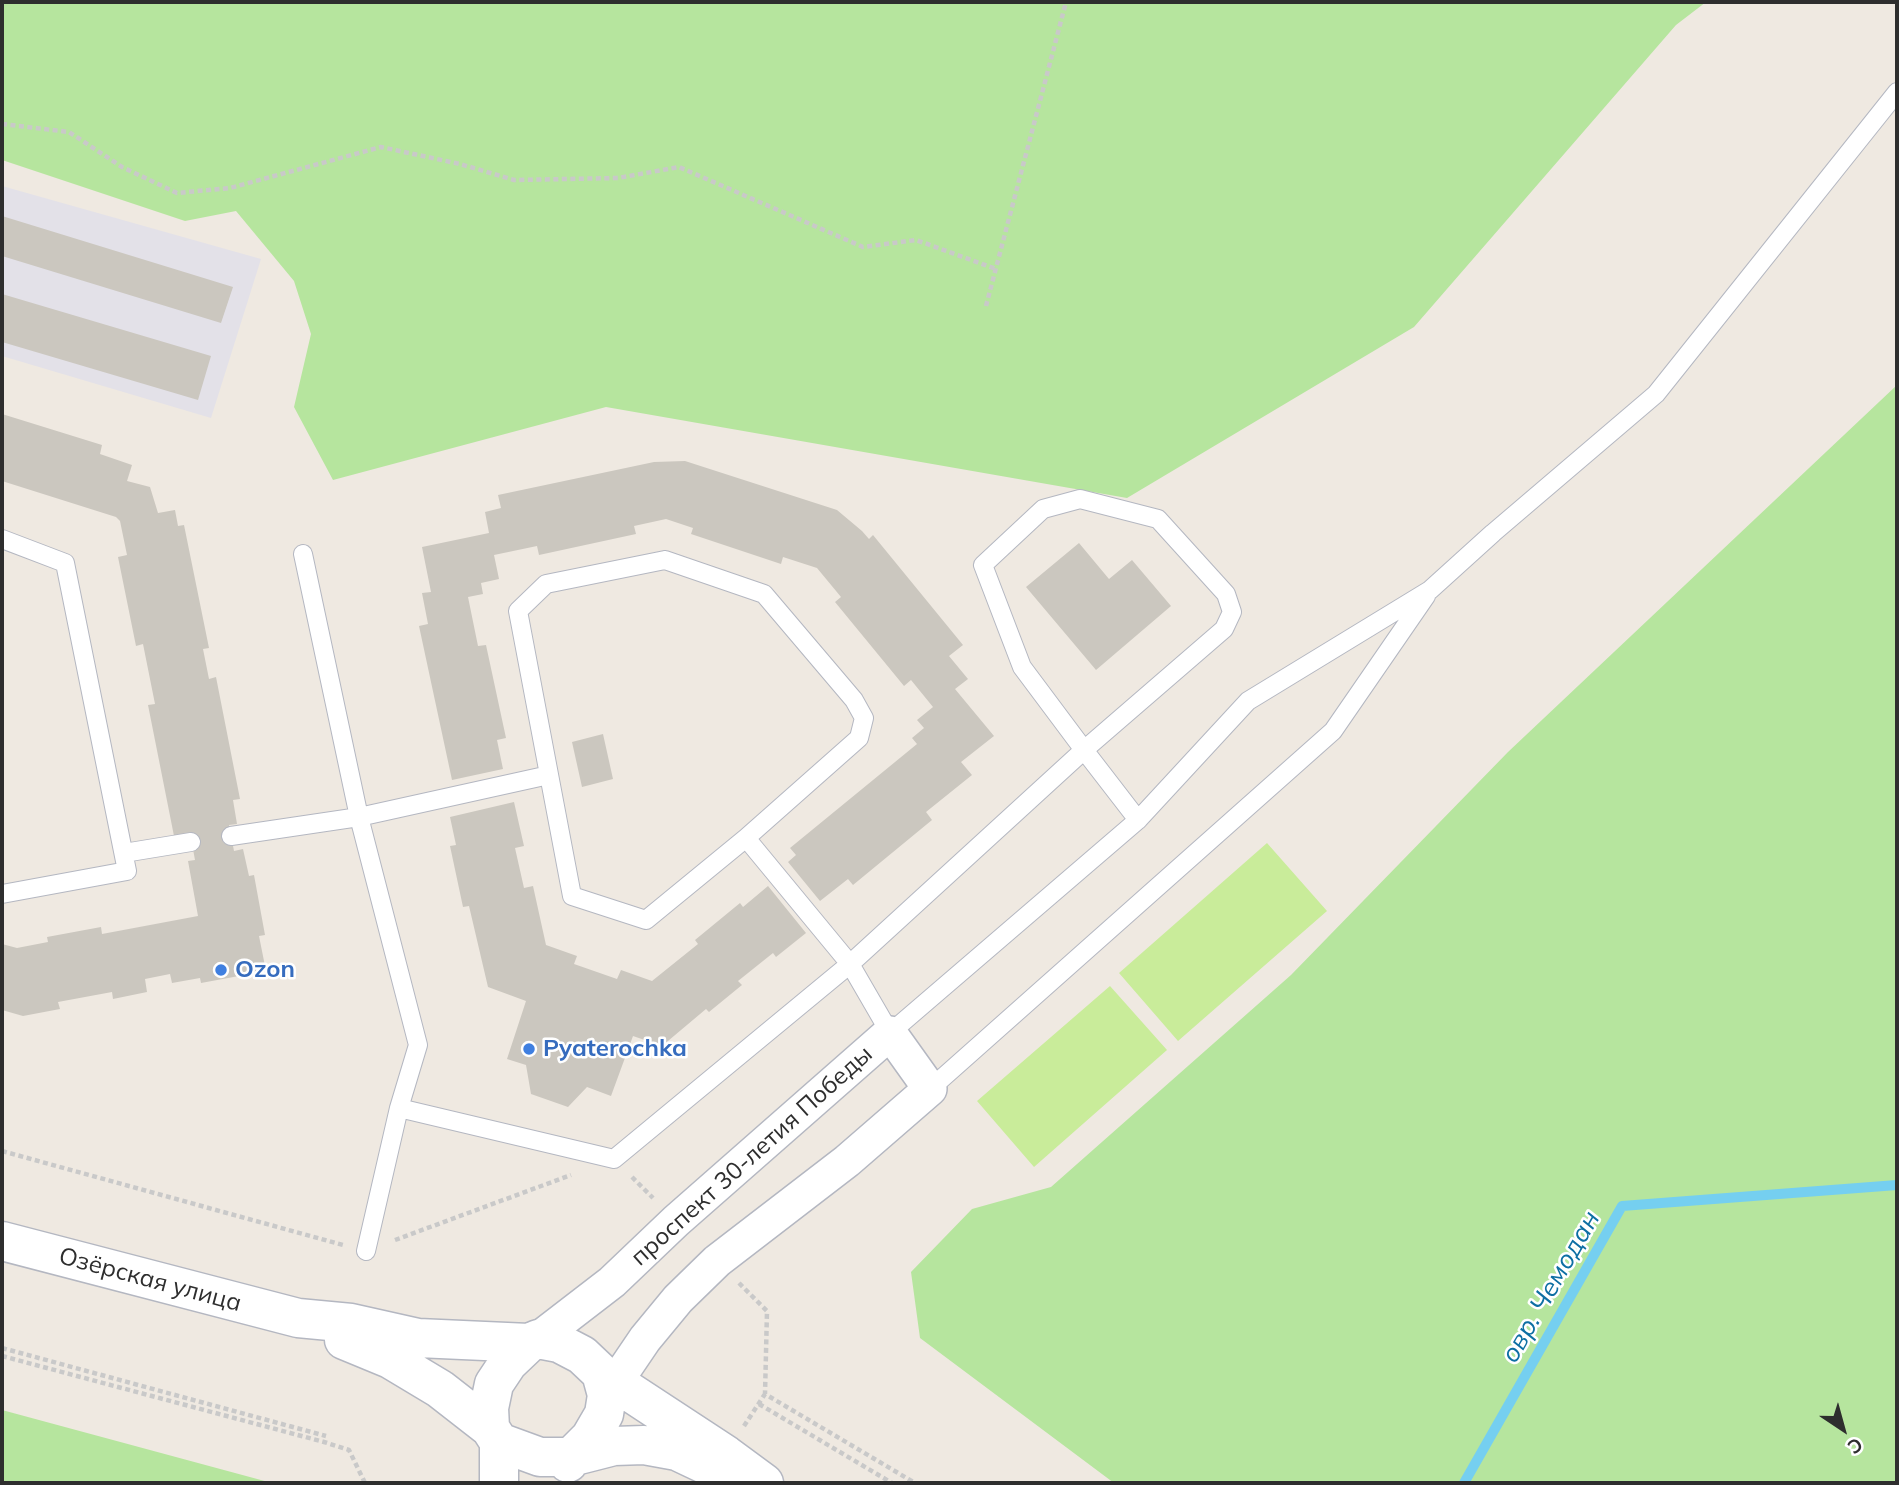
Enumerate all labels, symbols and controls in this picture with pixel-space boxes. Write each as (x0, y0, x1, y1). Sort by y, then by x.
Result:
place label: Ozon (235, 956, 295, 984)
marker: Ozon (213, 962, 229, 978)
place label: Pyaterochka (543, 1035, 687, 1063)
street label: проспект 30-летия Победы (625, 1040, 879, 1272)
marker: Pyaterochka (521, 1041, 537, 1057)
water label: овр. Чемодан (1495, 1206, 1607, 1368)
street label: Озёрская улица (56, 1242, 244, 1318)
north arrow (1808, 1394, 1878, 1464)
text: С (1843, 1432, 1868, 1460)

